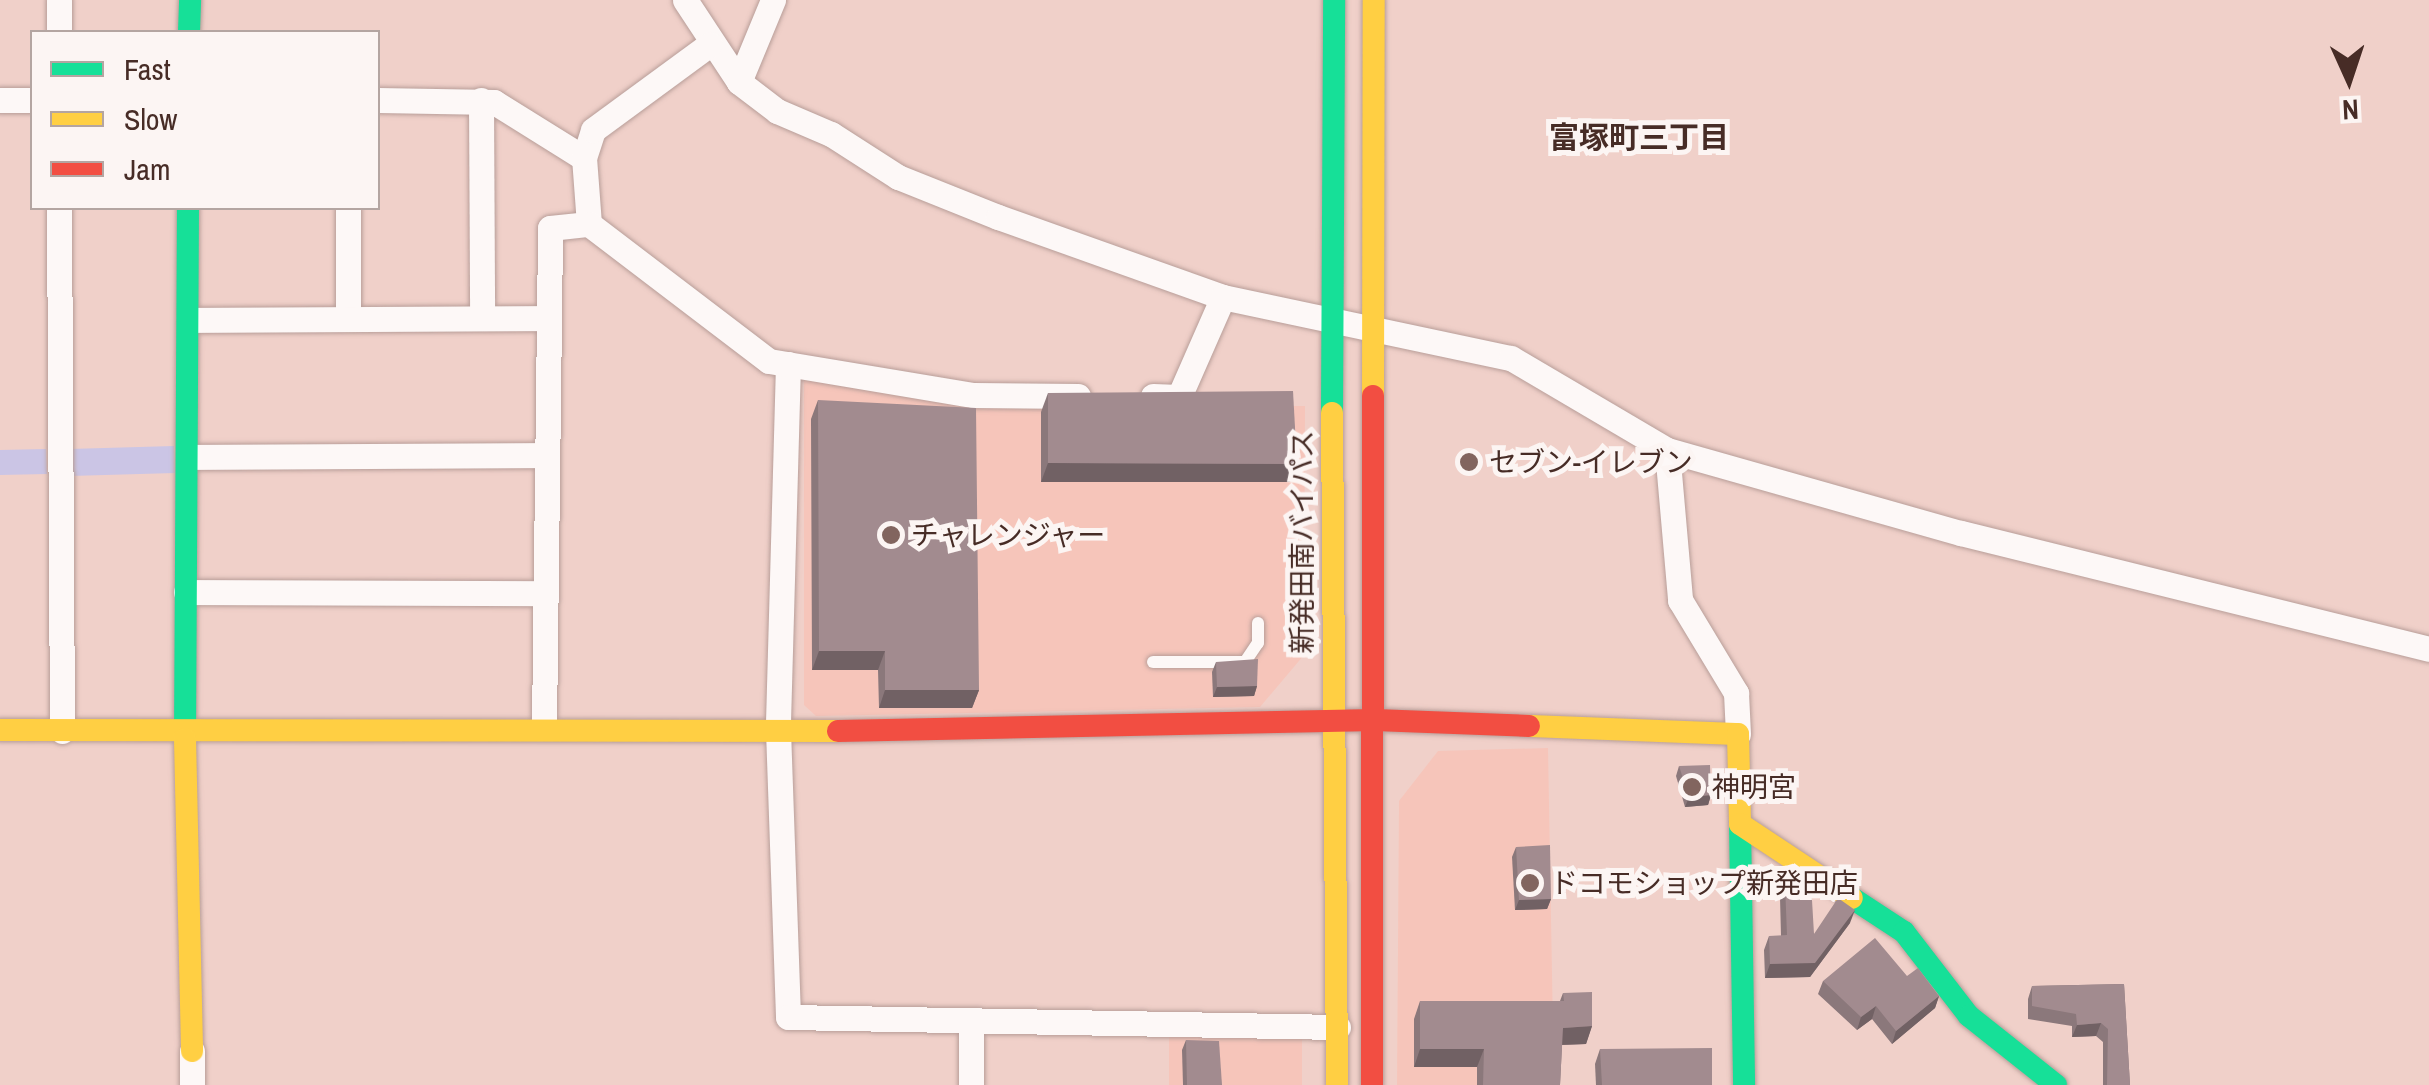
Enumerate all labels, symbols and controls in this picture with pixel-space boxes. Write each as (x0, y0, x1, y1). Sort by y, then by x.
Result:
legend (30, 30, 380, 210)
north arrow (2299, 30, 2399, 130)
text: Fast (124, 49, 171, 89)
text: N (2341, 91, 2360, 129)
text: Slow (124, 99, 177, 139)
district label: 富塚町三丁目 (1549, 119, 1729, 155)
text: Jam (124, 149, 170, 189)
street label: 新発田南バイパス (1285, 430, 1319, 654)
place label: セブン-イレブン (1489, 445, 1693, 479)
marker: セブン-イレブン (1458, 451, 1480, 473)
place label: チャレンジャー (911, 518, 1107, 552)
marker: チャレンジャー (880, 524, 902, 546)
place label: 神明宮 (1712, 770, 1796, 804)
marker: 神明宮 (1681, 776, 1703, 798)
place label: ドコモショップ新発田店 (1550, 866, 1858, 900)
marker: ドコモショップ新発田店 (1519, 872, 1541, 894)

